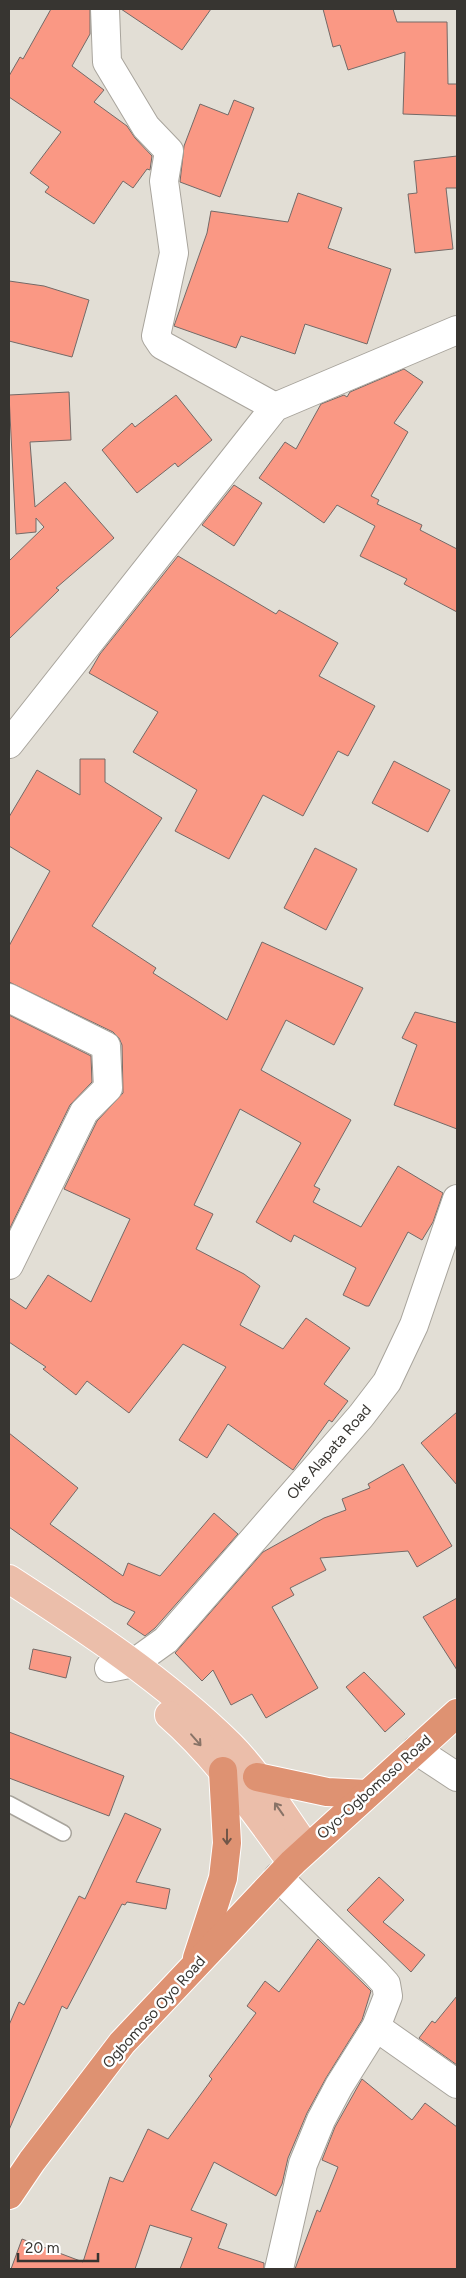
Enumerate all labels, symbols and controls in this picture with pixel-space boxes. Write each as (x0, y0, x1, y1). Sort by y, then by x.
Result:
street label: Oke Alapata Road (283, 1401, 375, 1503)
street label: Oyo-Ogbomoso Road (313, 1731, 435, 1843)
one-way arrow (190, 1733, 201, 1746)
one-way arrow (274, 1802, 284, 1816)
one-way arrow (222, 1829, 232, 1845)
street label: Ogbomoso Oyo Road (99, 1952, 209, 2072)
scale bar (18, 2230, 98, 2262)
text: 20 m (25, 2239, 59, 2257)

